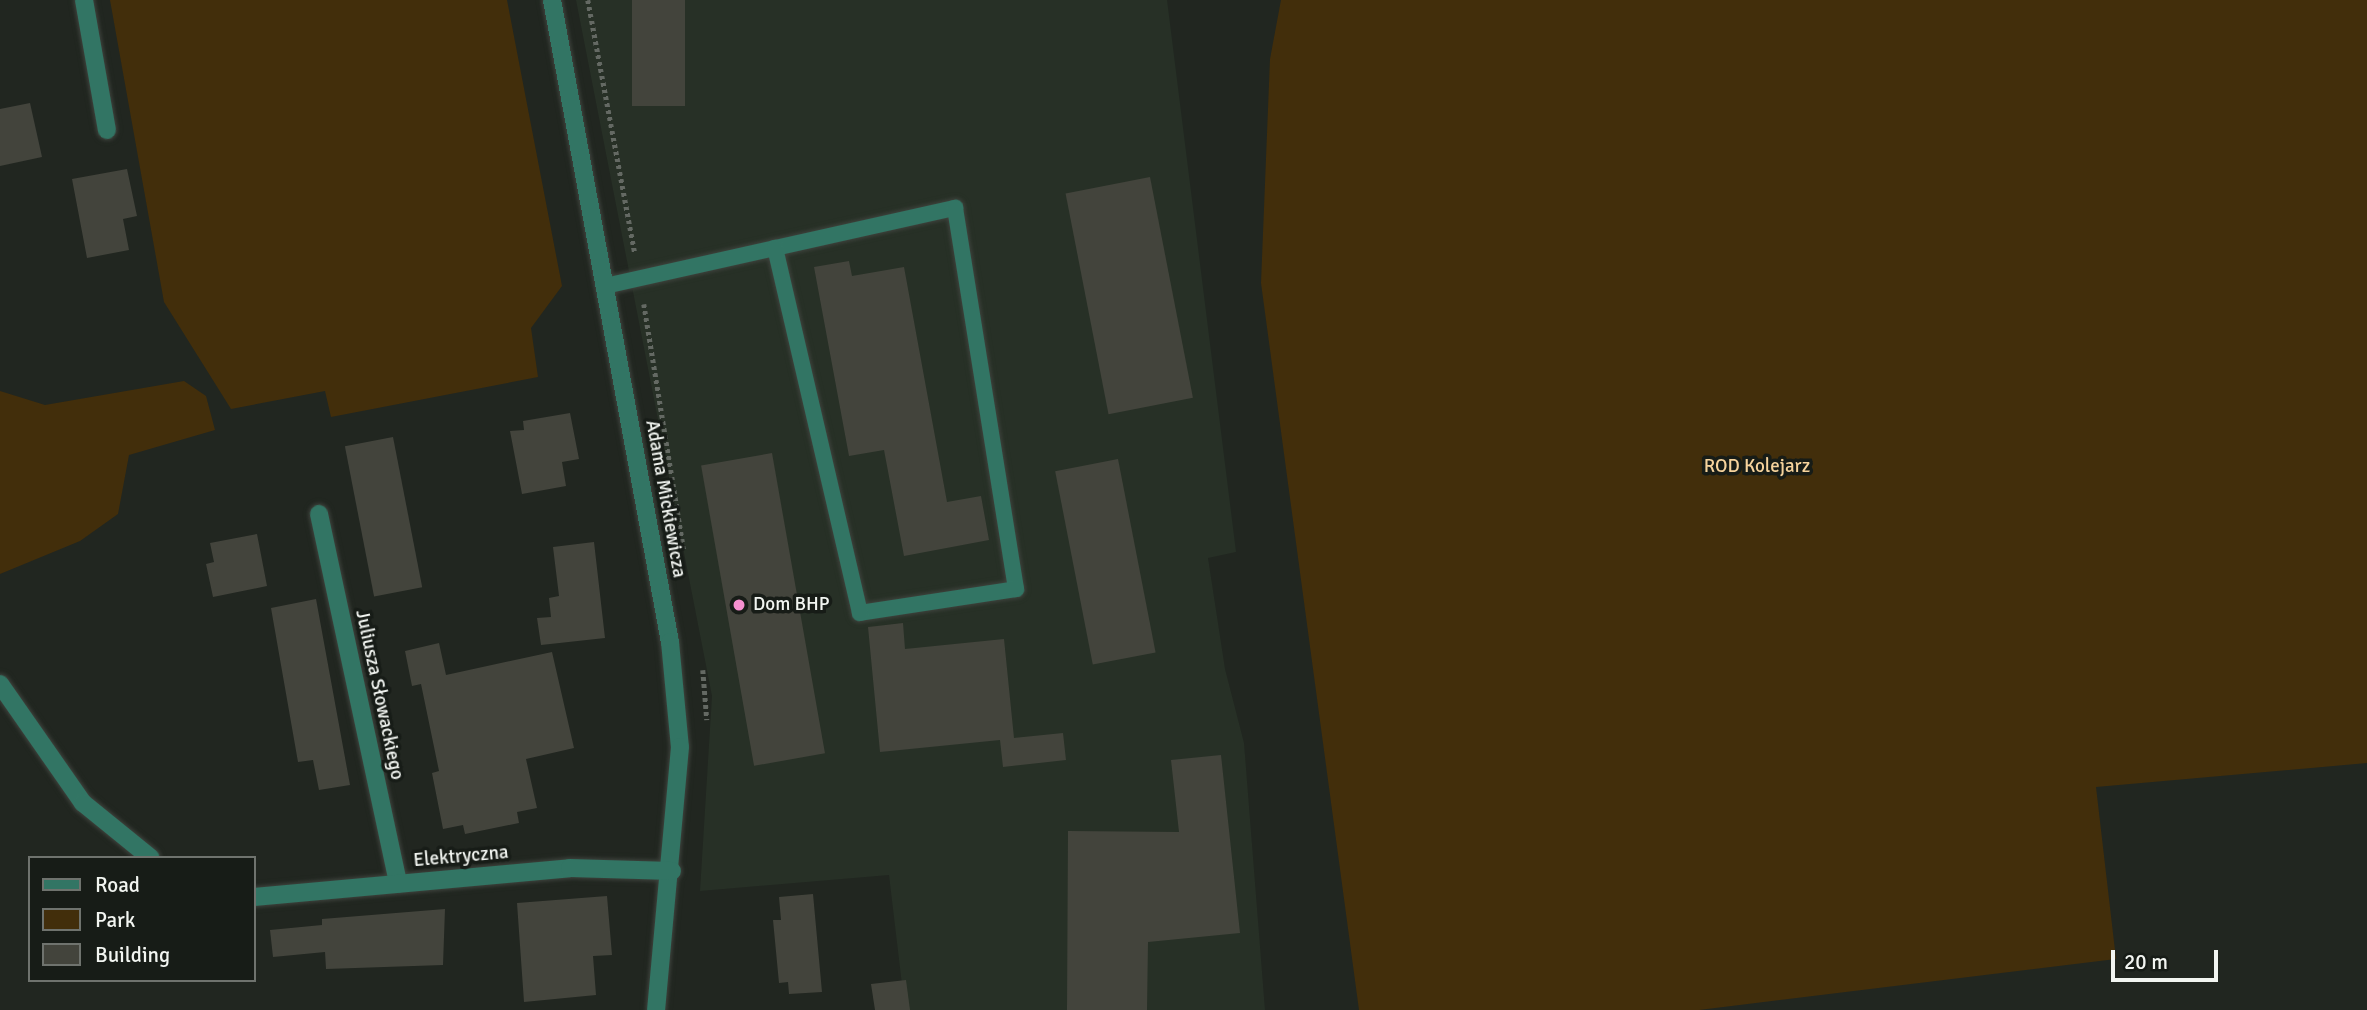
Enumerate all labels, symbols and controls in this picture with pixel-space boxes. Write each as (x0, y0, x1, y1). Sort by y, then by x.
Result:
street label: Adama Mickiewicza (640, 418, 690, 580)
park label: ROD Kolejarz (1704, 456, 1810, 478)
place label: Dom BHP (753, 594, 830, 616)
marker: Dom BHP (731, 597, 747, 613)
street label: Juliusza Słowackiego (350, 608, 408, 782)
street label: Elektryczna (412, 841, 510, 873)
legend (28, 856, 256, 982)
text: Road (95, 872, 140, 898)
text: Park (95, 907, 135, 933)
scale bar (2115, 936, 2222, 980)
text: Building (95, 942, 170, 968)
text: 20 m (2124, 949, 2168, 975)

